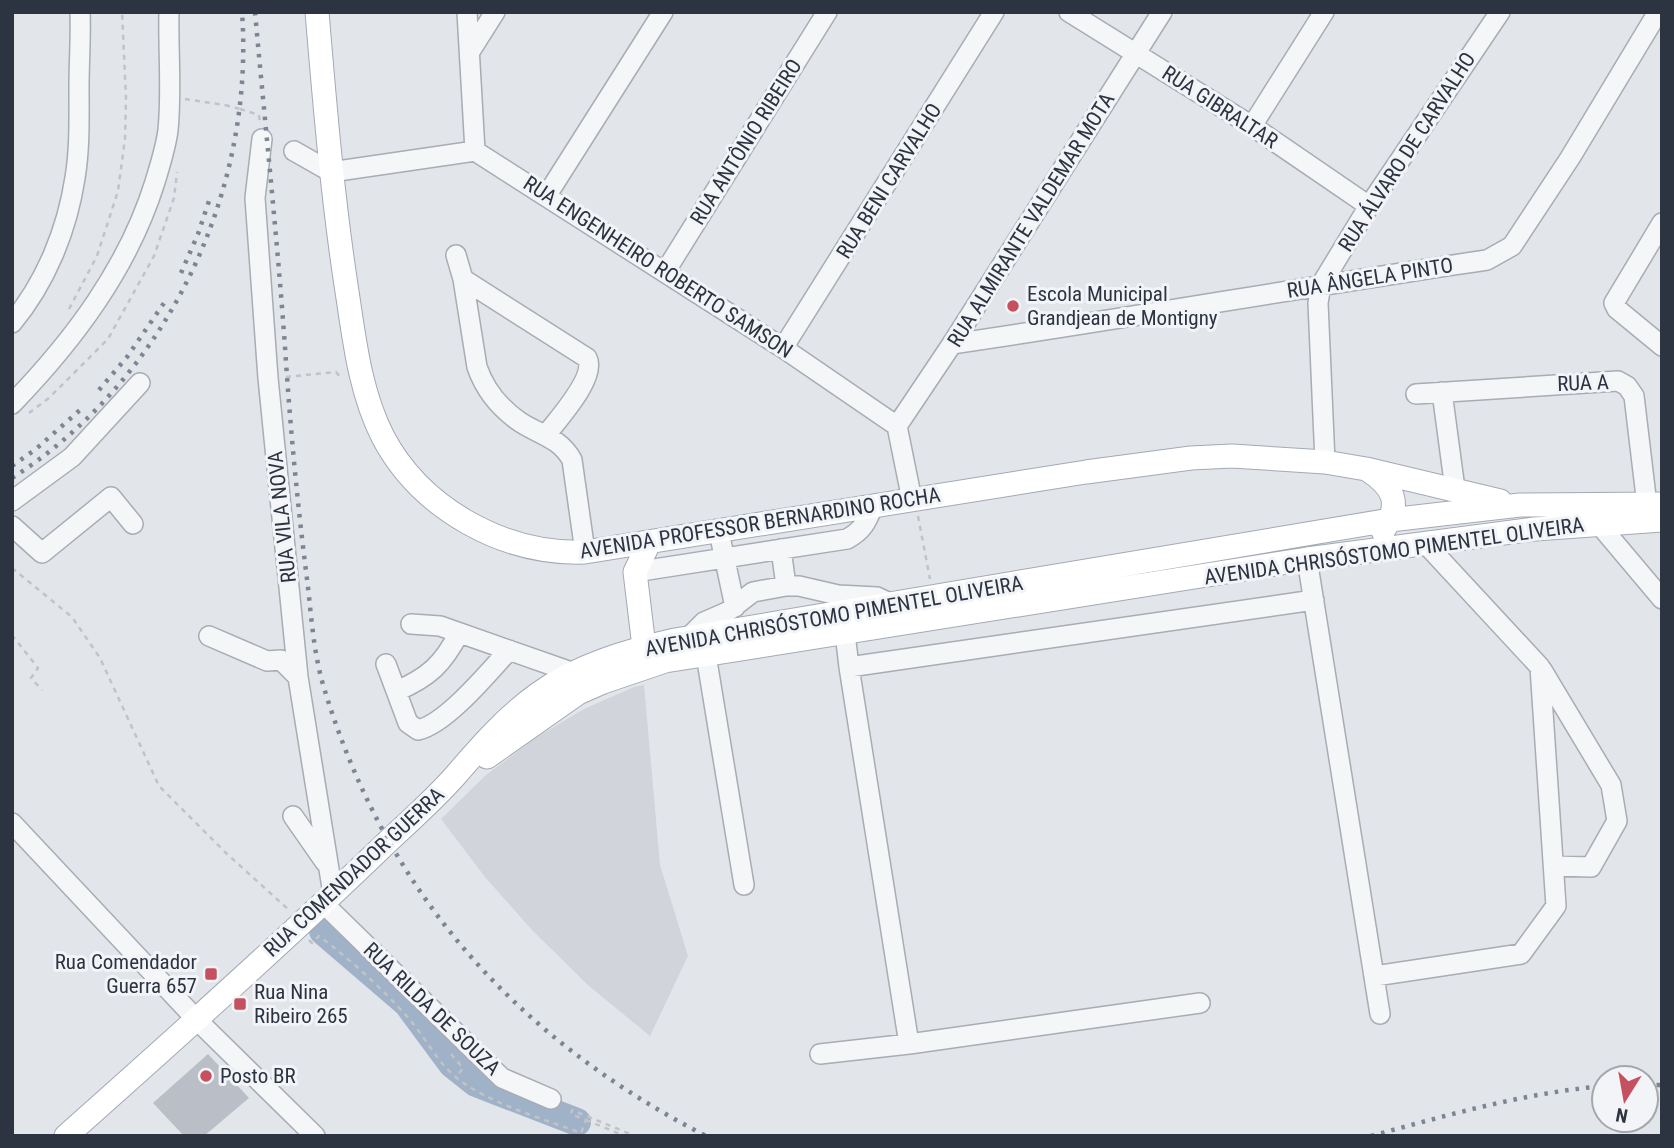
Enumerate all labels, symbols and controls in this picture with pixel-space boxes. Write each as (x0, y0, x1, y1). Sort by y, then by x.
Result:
street label: RUA ÁLVARO DE CARVALHO (1334, 48, 1480, 256)
street label: RUA ANTÔNIO RIBEIRO (685, 55, 807, 229)
street label: RUA GIBRALTAR (1158, 61, 1282, 153)
street label: RUA ALMIRANTE VALDEMAR MOTA (943, 89, 1119, 351)
street label: RUA BENI CARVALHO (832, 99, 946, 263)
street label: RUA ENGENHEIRO ROBERTO SAMSON (519, 171, 797, 363)
street label: RUA ÂNGELA PINTO (1285, 253, 1455, 303)
place label: Escola Municipal Grandjean de Montigny (1027, 282, 1218, 330)
marker: Escola Municipal Grandjean de Montigny (1005, 298, 1021, 314)
street label: RUA A (1557, 370, 1609, 396)
street label: RUA VILA NOVA (263, 450, 301, 584)
street label: AVENIDA PROFESSOR BERNARDINO ROCHA (578, 483, 942, 563)
street label: AVENIDA CHRISÓSTOMO PIMENTEL OLIVEIRA (1203, 512, 1585, 590)
street label: AVENIDA CHRISÓSTOMO PIMENTEL OLIVEIRA (643, 571, 1025, 661)
street label: RUA COMENDADOR GUERRA (259, 782, 449, 962)
street label: RUA RILDA DE SOUZA (359, 938, 505, 1080)
place label: Rua Comendador Guerra 657 (55, 950, 197, 998)
marker: Rua Comendador Guerra 657 (203, 966, 219, 982)
place label: Rua Nina Ribeiro 265 (254, 980, 348, 1028)
marker: Rua Nina Ribeiro 265 (232, 996, 248, 1012)
place label: Posto BR (220, 1064, 296, 1088)
north arrow (1590, 1064, 1660, 1134)
marker: Posto BR (198, 1068, 214, 1084)
text: N (1614, 1103, 1630, 1128)

